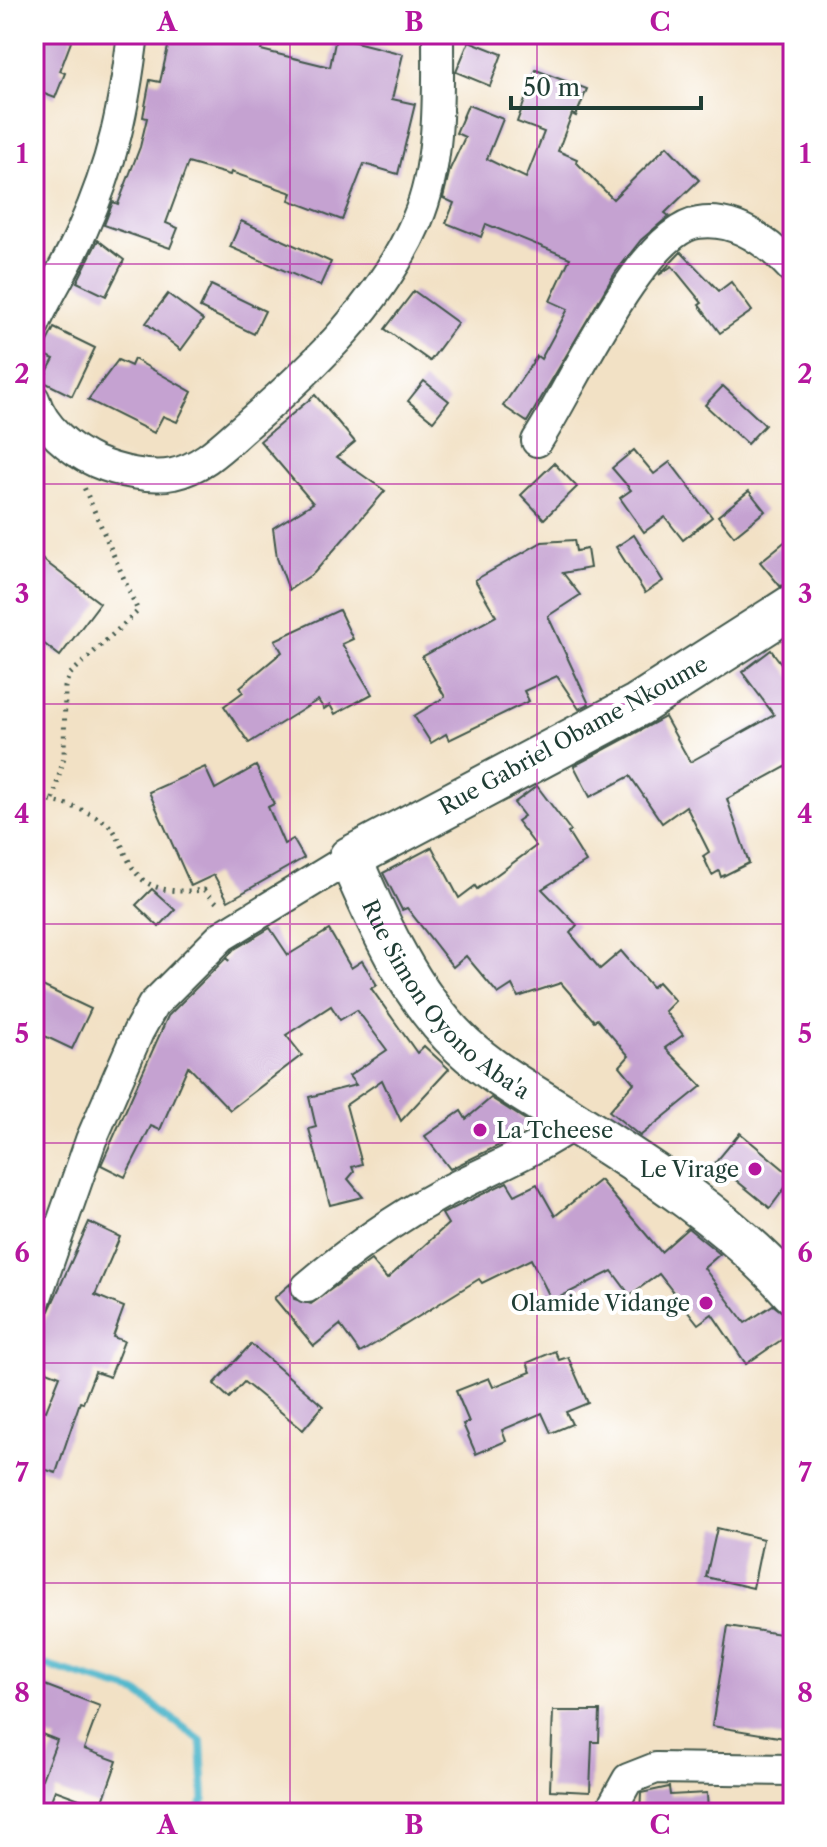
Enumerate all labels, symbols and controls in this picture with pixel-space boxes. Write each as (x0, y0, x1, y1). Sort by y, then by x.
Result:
text: A (156, 6, 178, 38)
text: B (404, 6, 424, 38)
text: C (650, 6, 670, 38)
scale bar (511, 60, 701, 110)
text: 50 m (523, 73, 580, 102)
text: 1 (16, 138, 28, 170)
text: 1 (799, 138, 811, 170)
text: 2 (14, 358, 30, 390)
text: 2 (797, 358, 813, 390)
text: 3 (15, 578, 29, 610)
text: 3 (798, 578, 812, 610)
street label: Rue Gabriel Obame Nkoume (434, 650, 712, 821)
text: 4 (14, 798, 30, 830)
text: 4 (797, 798, 813, 830)
street label: Rue Simon Oyono Aba'a (356, 895, 535, 1105)
text: 5 (15, 1018, 29, 1050)
text: 5 (798, 1018, 812, 1050)
place label: La Tcheese (496, 1117, 613, 1144)
marker: La Tcheese (471, 1121, 489, 1139)
place label: Le Virage (640, 1156, 739, 1183)
marker: Le Virage (746, 1160, 764, 1178)
text: 6 (14, 1237, 30, 1269)
text: 6 (797, 1237, 813, 1269)
place label: Olamide Vidange (511, 1290, 690, 1317)
marker: Olamide Vidange (697, 1294, 715, 1312)
text: 7 (15, 1457, 29, 1489)
text: 7 (798, 1457, 812, 1489)
text: 8 (14, 1677, 30, 1709)
text: 8 (797, 1677, 813, 1709)
text: A (156, 1809, 178, 1841)
text: B (404, 1809, 424, 1841)
text: C (650, 1809, 670, 1841)

